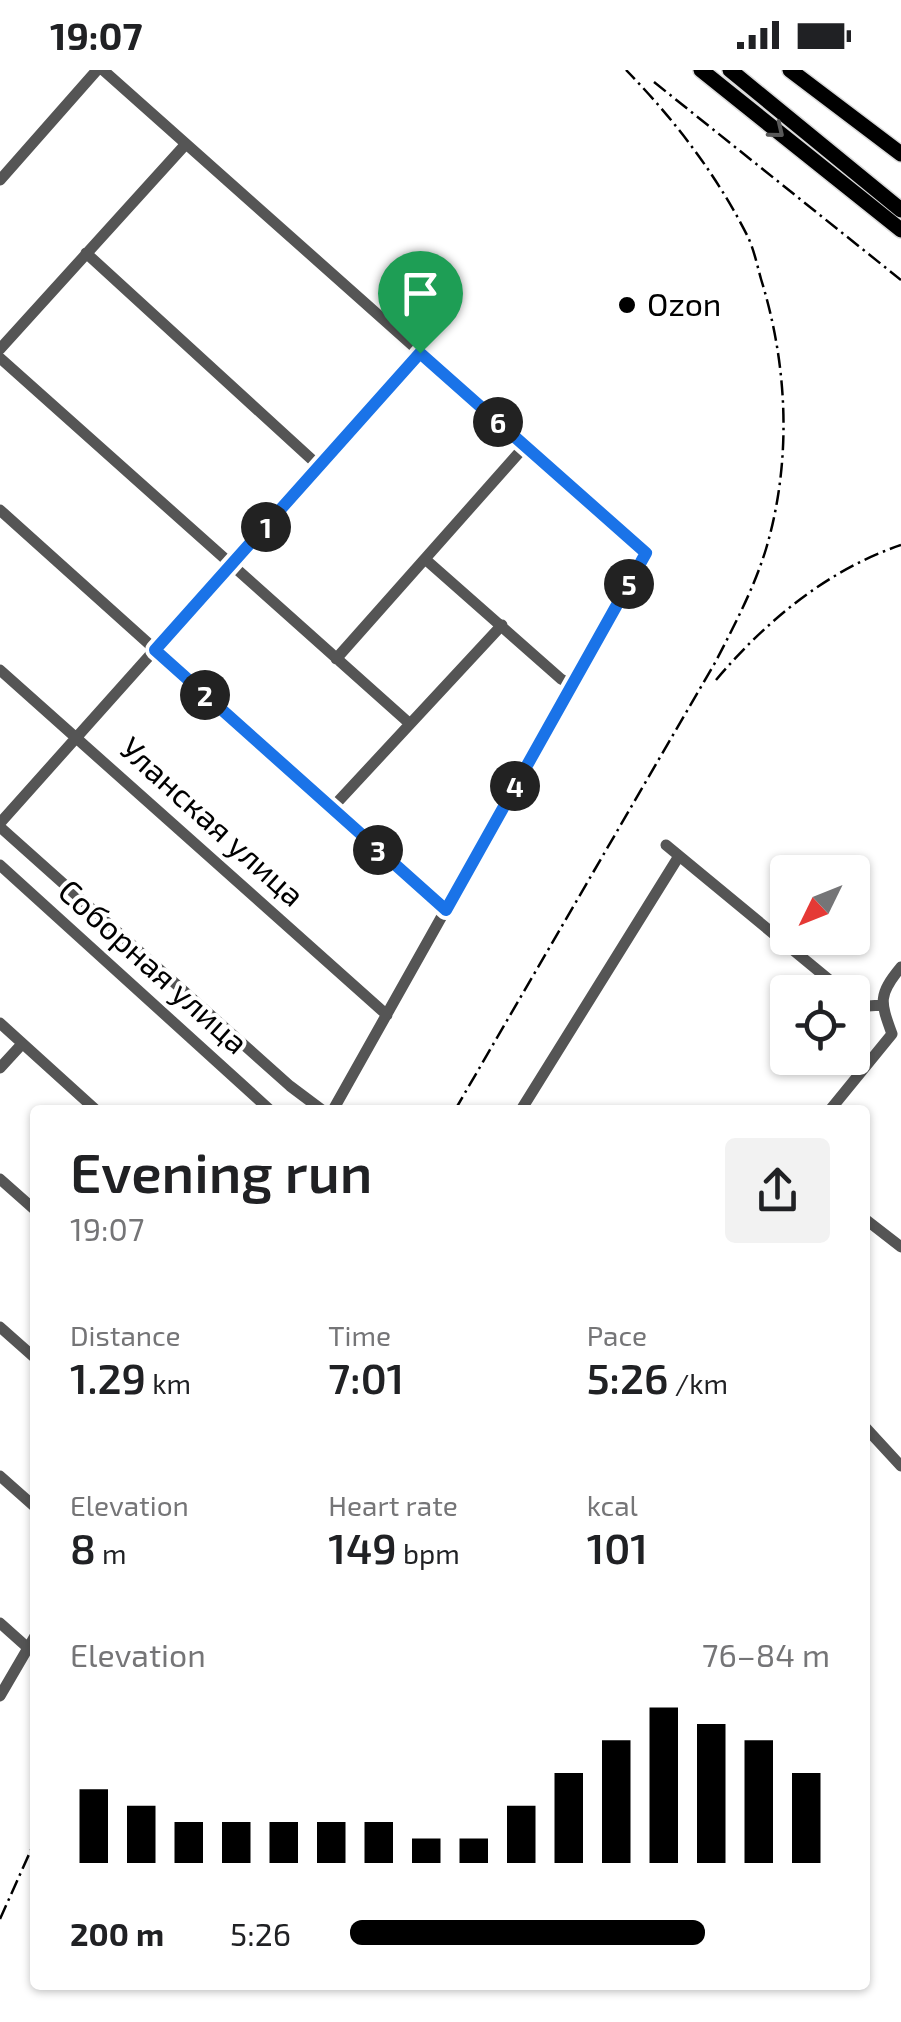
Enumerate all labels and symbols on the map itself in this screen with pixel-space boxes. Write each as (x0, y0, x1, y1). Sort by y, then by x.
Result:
one-way arrow (766, 119, 784, 137)
pin (378, 251, 463, 354)
place label: Ozon (647, 284, 721, 322)
marker: Ozon (616, 294, 638, 316)
pin: 6 (473, 397, 523, 447)
pin: 1 (241, 502, 291, 552)
pin: 5 (604, 559, 654, 609)
pin: 2 (180, 670, 230, 720)
street label: Уланская улица (113, 728, 313, 914)
pin: 4 (490, 761, 540, 811)
pin: 3 (353, 825, 403, 875)
north arrow (770, 855, 870, 955)
street label: Соборная улица (51, 871, 257, 1061)

